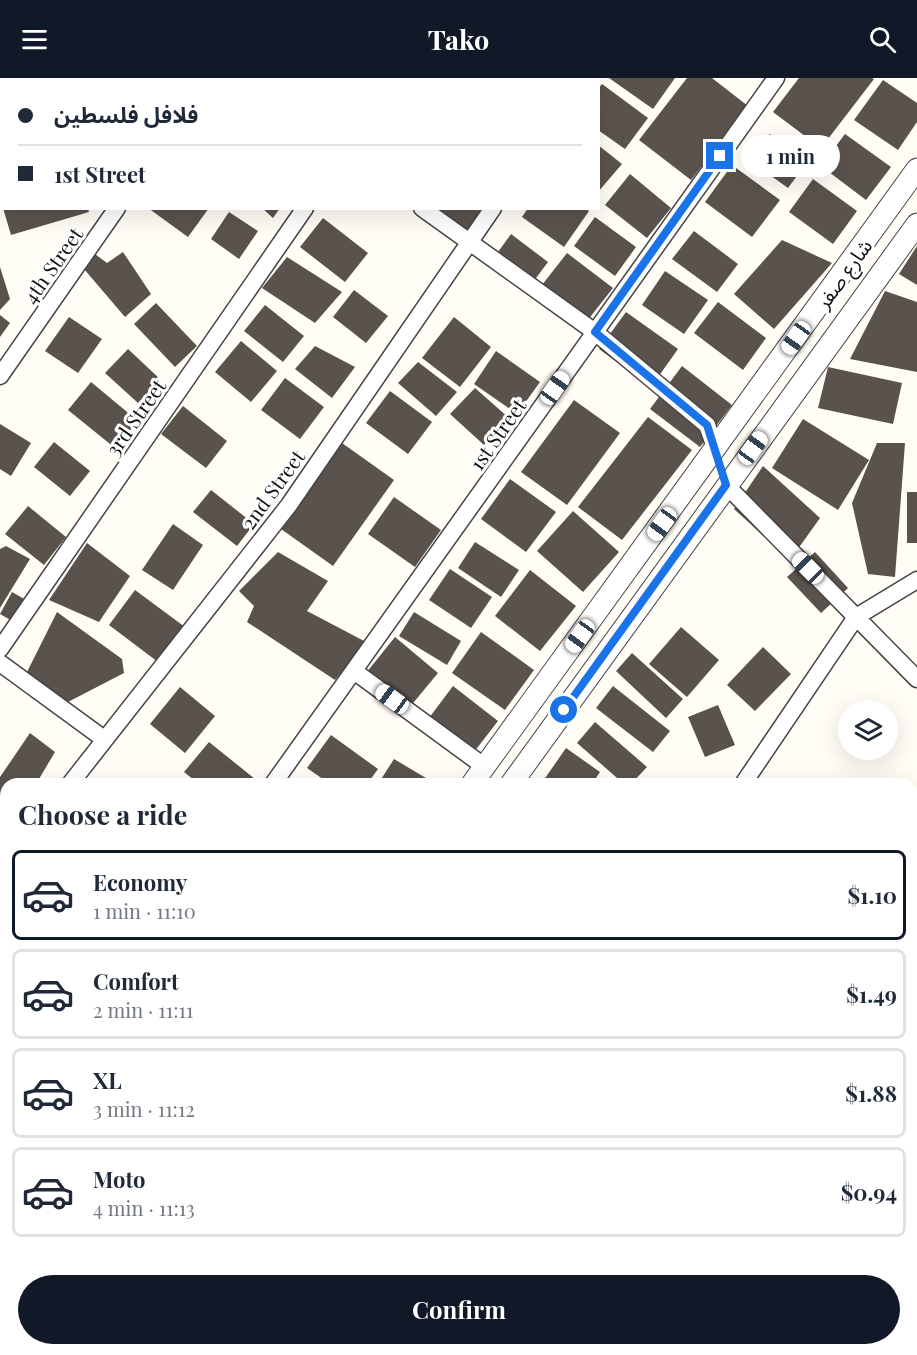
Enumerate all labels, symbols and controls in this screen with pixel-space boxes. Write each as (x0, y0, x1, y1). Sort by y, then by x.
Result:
text: Tako (428, 21, 489, 57)
icon: menu (18, 23, 51, 56)
icon: search (866, 23, 899, 56)
text: فلافل فلسطين (54, 99, 198, 129)
callout: 1 min (741, 135, 840, 177)
route end (706, 142, 733, 169)
text: 1 min (766, 142, 815, 169)
text: 1st Street (54, 159, 146, 189)
street label: 4th Street (16, 221, 89, 309)
street label: شارع صفر (808, 233, 880, 316)
car (778, 318, 814, 358)
car (537, 368, 573, 408)
street label: 3rd Street (99, 373, 172, 461)
street label: 1st Street (462, 392, 532, 475)
car (735, 428, 771, 468)
street label: 2nd Street (234, 443, 310, 534)
car (644, 504, 680, 544)
car (789, 549, 827, 587)
car (562, 616, 598, 656)
car (372, 681, 412, 717)
route start (550, 696, 577, 723)
map controls (838, 700, 898, 760)
button: layers (838, 700, 898, 760)
text: Choose a ride (18, 796, 187, 832)
text: Economy (93, 867, 187, 897)
icon: car (21, 868, 75, 922)
text: $1.10 (847, 880, 897, 910)
text: 1 min · 11:10 (93, 897, 196, 924)
text: Comfort (93, 966, 179, 996)
icon: car (21, 967, 75, 1021)
text: $1.49 (846, 979, 897, 1009)
text: 2 min · 11:11 (93, 996, 193, 1023)
text: XL (93, 1065, 122, 1095)
icon: car (21, 1066, 75, 1120)
text: $1.88 (845, 1078, 897, 1108)
text: 3 min · 11:12 (93, 1095, 195, 1122)
text: Moto (93, 1164, 146, 1194)
icon: car (21, 1165, 75, 1219)
text: $0.94 (841, 1177, 897, 1207)
text: 4 min · 11:13 (93, 1194, 195, 1221)
button: Confirm (18, 1275, 900, 1344)

